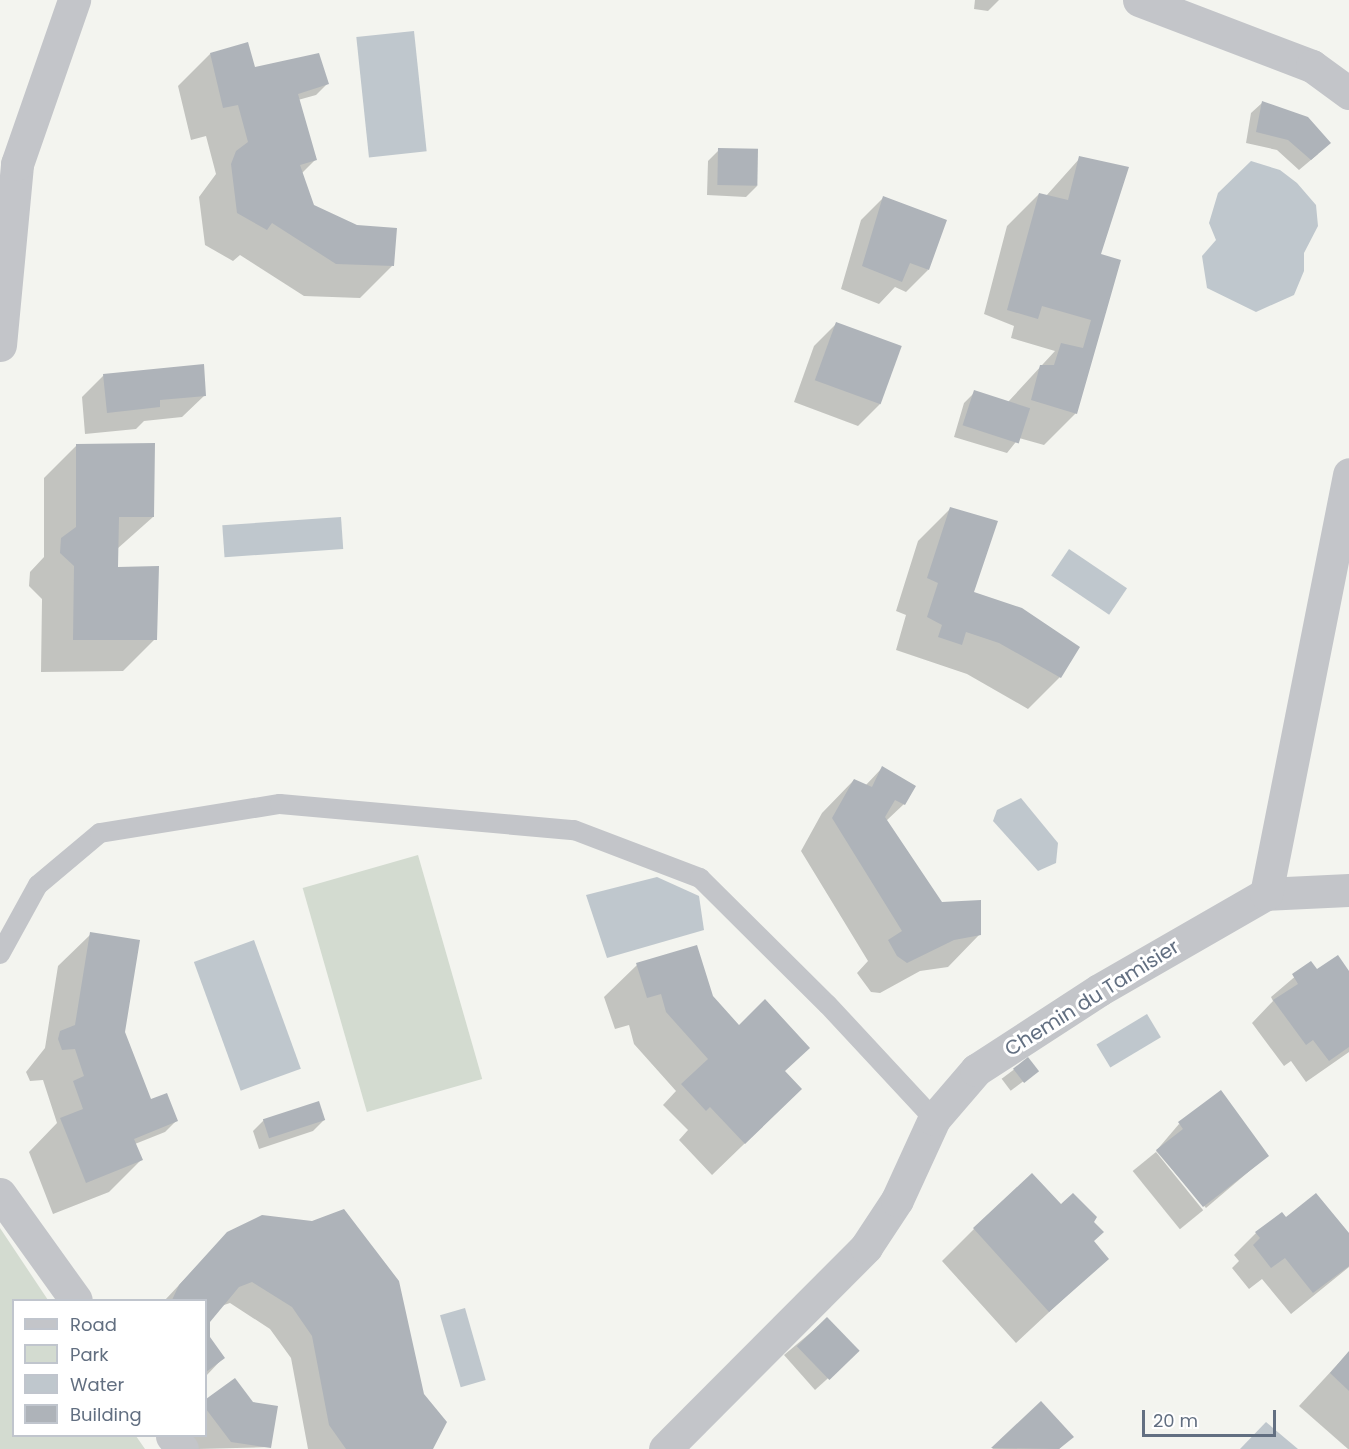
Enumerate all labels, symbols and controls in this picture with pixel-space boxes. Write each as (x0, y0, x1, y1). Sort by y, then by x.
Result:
street label: Chemin du Tamisier (1000, 935, 1184, 1061)
legend (12, 1299, 207, 1437)
text: Road (70, 1312, 117, 1337)
text: Park (70, 1342, 109, 1367)
text: Water (70, 1372, 124, 1397)
scale bar (1145, 1398, 1278, 1436)
text: Building (70, 1402, 142, 1427)
text: 20 m (1153, 1408, 1198, 1433)

